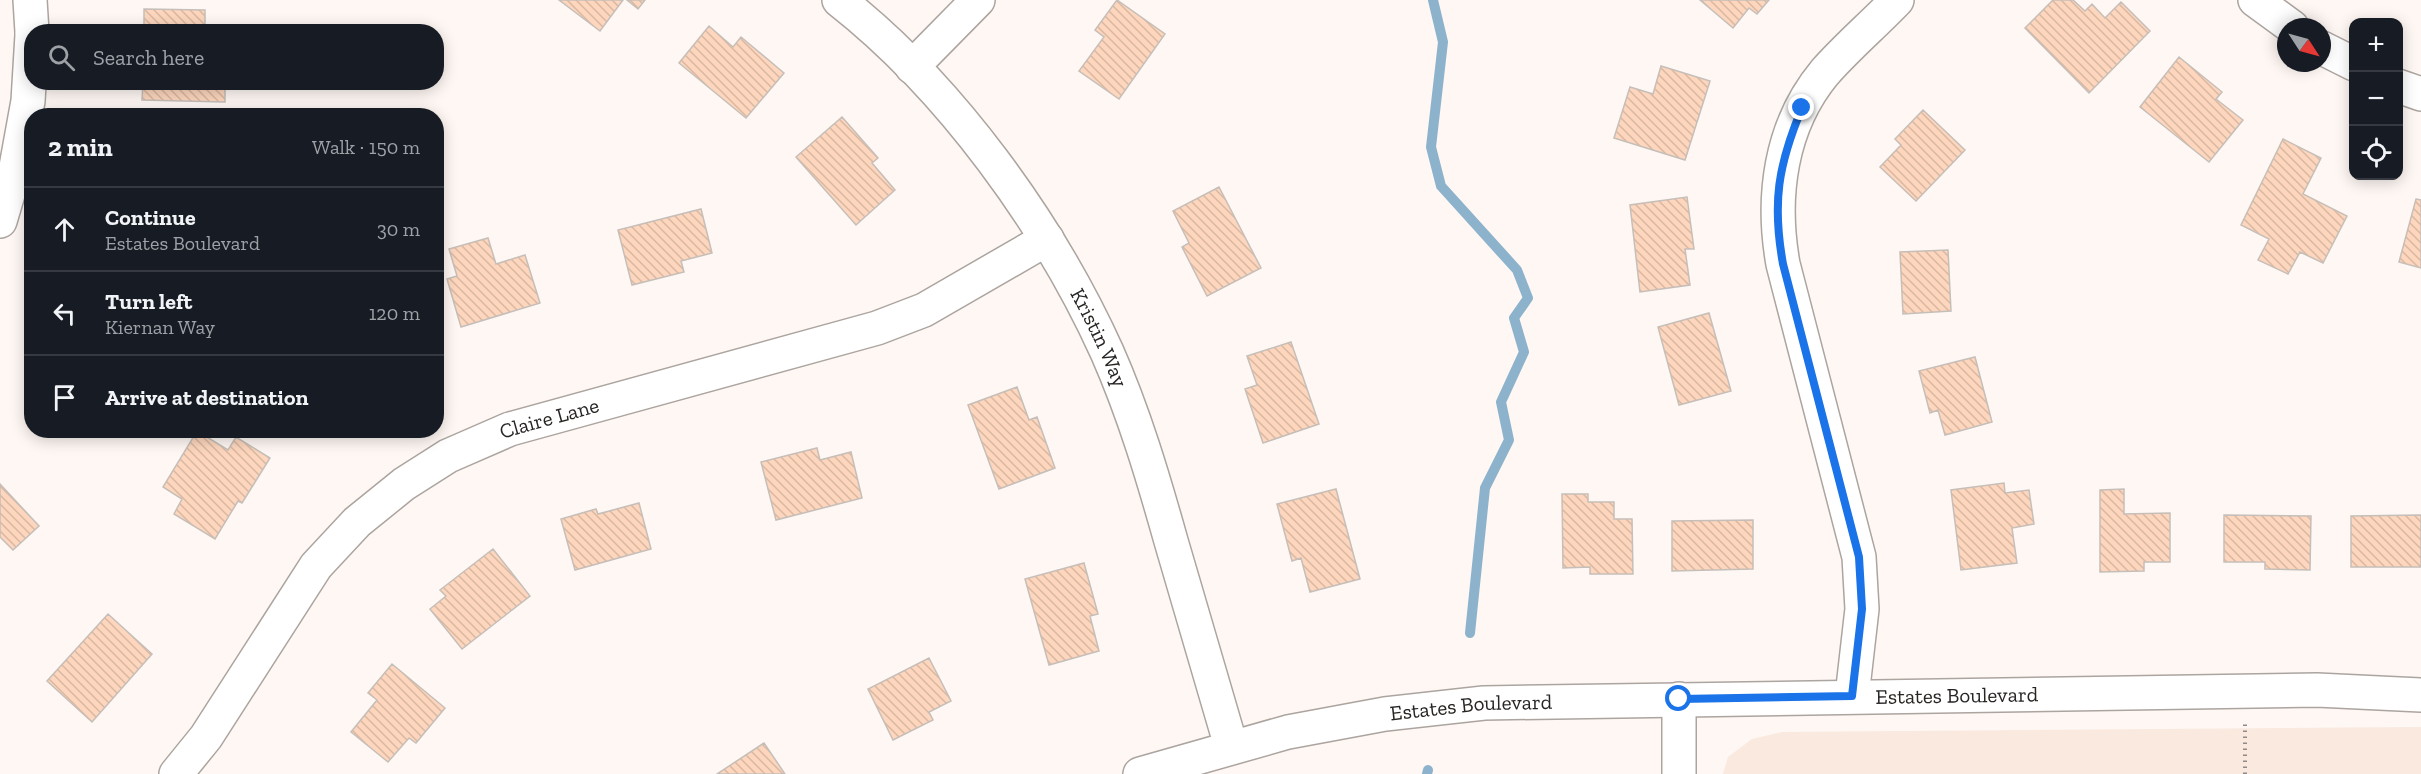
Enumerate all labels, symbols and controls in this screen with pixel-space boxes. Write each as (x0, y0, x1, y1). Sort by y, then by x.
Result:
north arrow (2277, 18, 2331, 72)
map controls (2349, 18, 2403, 180)
button: + (2349, 18, 2403, 72)
search box (24, 24, 444, 90)
icon: search (45, 41, 78, 74)
text: Search here (93, 44, 204, 71)
button: − (2349, 72, 2403, 126)
route end (1788, 94, 1814, 120)
button: locate (2349, 126, 2403, 180)
text: 2 min (48, 131, 113, 163)
text: Walk · 150 m (312, 135, 420, 159)
text: Continue (105, 204, 196, 231)
icon: ahead (48, 213, 81, 246)
text: 30 m (377, 217, 420, 241)
text: Estates Boulevard (105, 231, 260, 255)
street label: Kristin Way (1065, 284, 1133, 391)
text: Turn left (105, 288, 192, 315)
icon: left (48, 297, 81, 330)
text: 120 m (369, 301, 420, 325)
text: Kiernan Way (105, 315, 215, 339)
icon: arrive (48, 381, 81, 414)
text: Arrive at destination (105, 384, 308, 411)
street label: Claire Lane (495, 392, 602, 444)
street label: Estates Boulevard (1875, 681, 2039, 709)
route start (1665, 685, 1691, 711)
street label: Estates Boulevard (1389, 689, 1553, 725)

